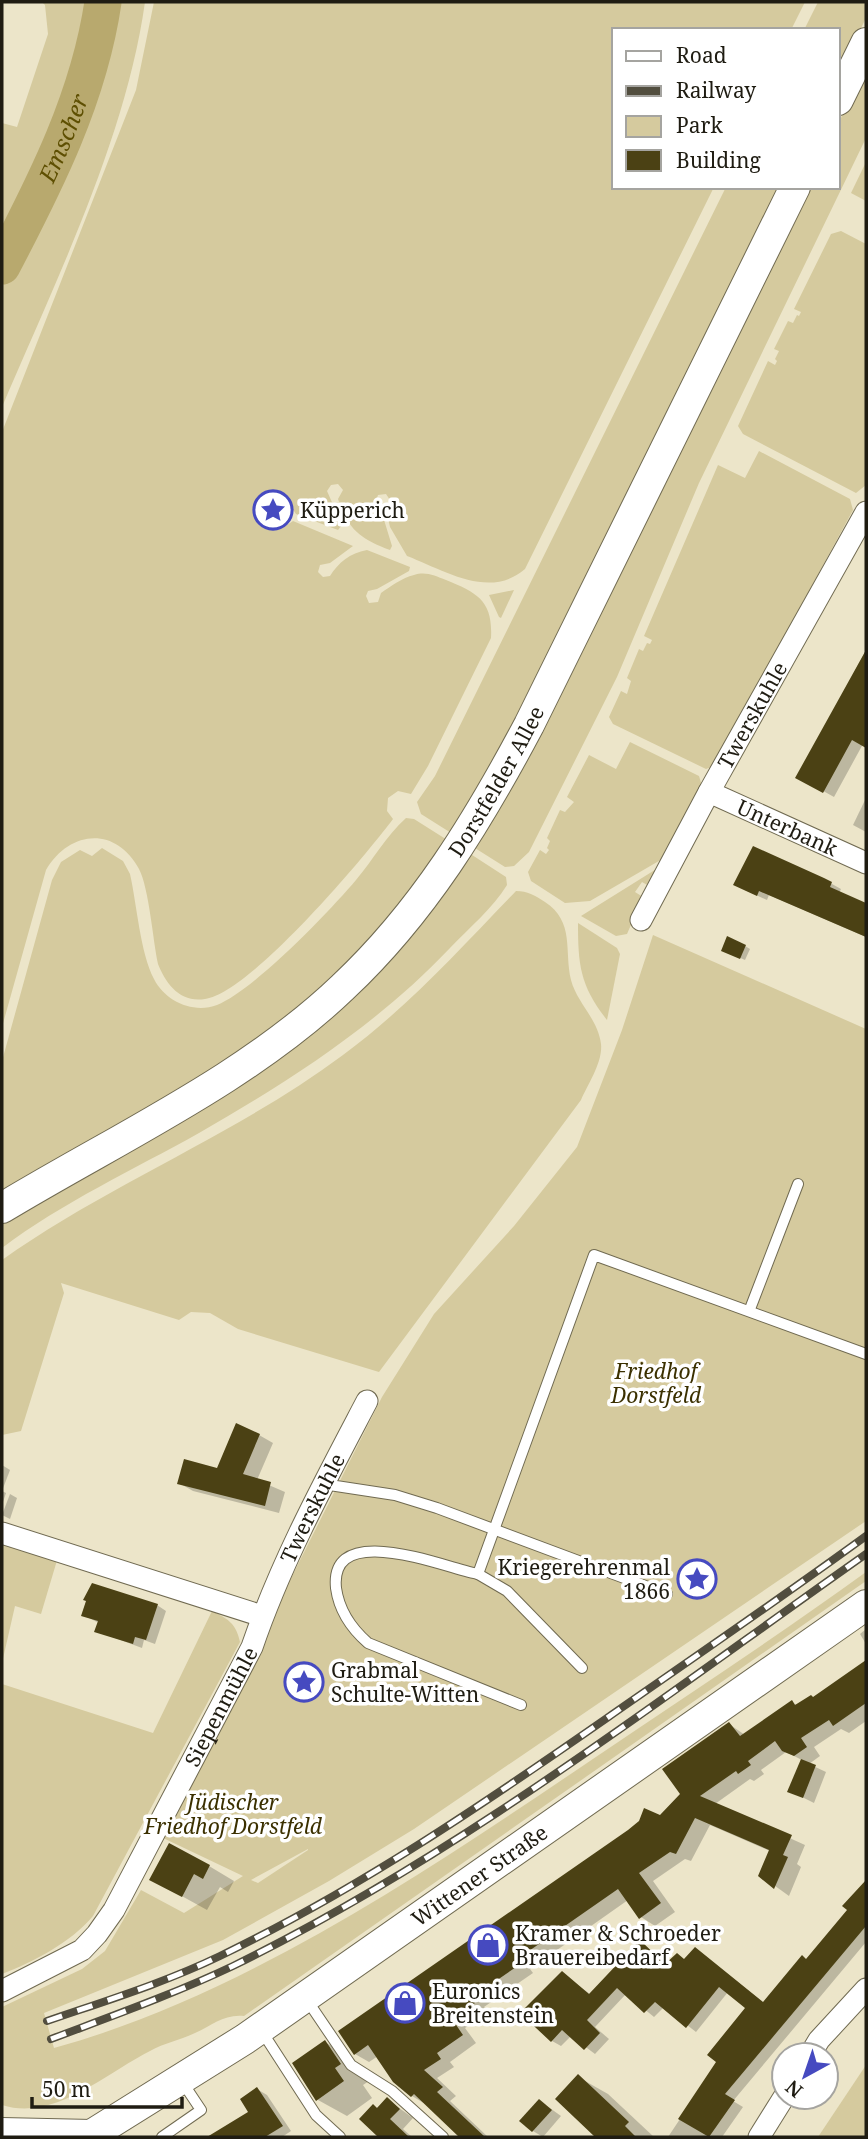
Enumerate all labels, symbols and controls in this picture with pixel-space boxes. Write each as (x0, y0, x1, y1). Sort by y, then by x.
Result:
legend (612, 28, 840, 189)
text: Road (676, 41, 727, 69)
text: Railway (676, 76, 756, 104)
water label: Emscher (30, 89, 95, 188)
text: Park (676, 111, 723, 139)
text: Building (676, 146, 761, 174)
place icon: Küpperich (252, 489, 294, 531)
place label: Küpperich (300, 496, 405, 524)
street label: Twerskuhle (711, 657, 793, 774)
street label: Dorstfelder Allee (442, 701, 550, 862)
street label: Unterbank (733, 792, 843, 863)
park label: Friedhof Dorstfeld (610, 1357, 702, 1409)
street label: Twerskuhle (274, 1448, 351, 1567)
place label: Kriegerehrenmal 1866 (498, 1553, 670, 1605)
place icon: Kriegerehrenmal 1866 (676, 1558, 718, 1600)
street label: Siepenmühle (178, 1642, 264, 1771)
place label: Grabmal Schulte-Witten (331, 1656, 479, 1708)
place icon: Grabmal Schulte-Witten (283, 1661, 325, 1703)
park label: Jüdischer Friedhof Dorstfeld (143, 1788, 323, 1840)
street label: Wittener Straße (406, 1818, 553, 1933)
place label: Kramer & Schroeder Brauereibedarf (515, 1919, 721, 1971)
shop icon: Kramer & Schroeder Brauereibedarf (467, 1924, 509, 1966)
place label: Euronics Breitenstein (432, 1977, 554, 2029)
shop icon: Euronics Breitenstein (384, 1982, 426, 2024)
north arrow (770, 2041, 840, 2111)
scale bar (32, 2066, 182, 2110)
text: N (780, 2074, 808, 2104)
text: 50 m (42, 2075, 91, 2103)

